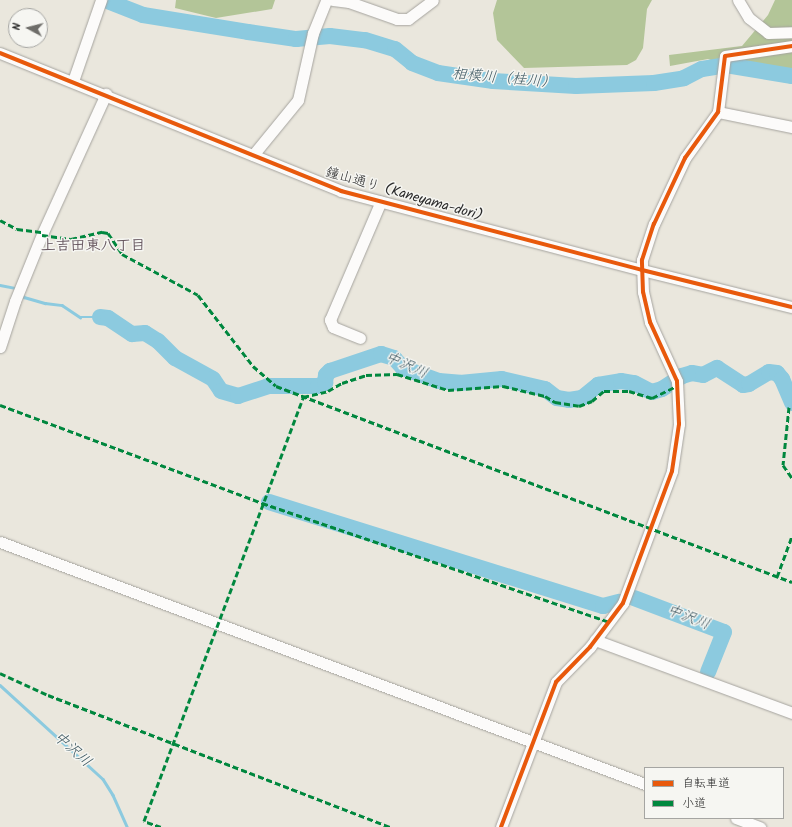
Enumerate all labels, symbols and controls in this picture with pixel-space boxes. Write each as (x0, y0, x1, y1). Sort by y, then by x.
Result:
north arrow (8, 8, 48, 48)
text: N (8, 22, 26, 31)
water label: 相模川（桂川） (451, 65, 557, 93)
street label: 鐘山通り (Kaneyama-dori) (324, 164, 484, 224)
district label: 上吉田東八丁目 (41, 238, 145, 256)
water label: 中沢川 (382, 349, 430, 383)
water label: 中沢川 (664, 602, 712, 634)
water label: 中沢川 (49, 728, 95, 772)
legend (644, 767, 784, 819)
text: 自転車道 (682, 774, 730, 793)
text: 小道 (682, 794, 706, 813)

